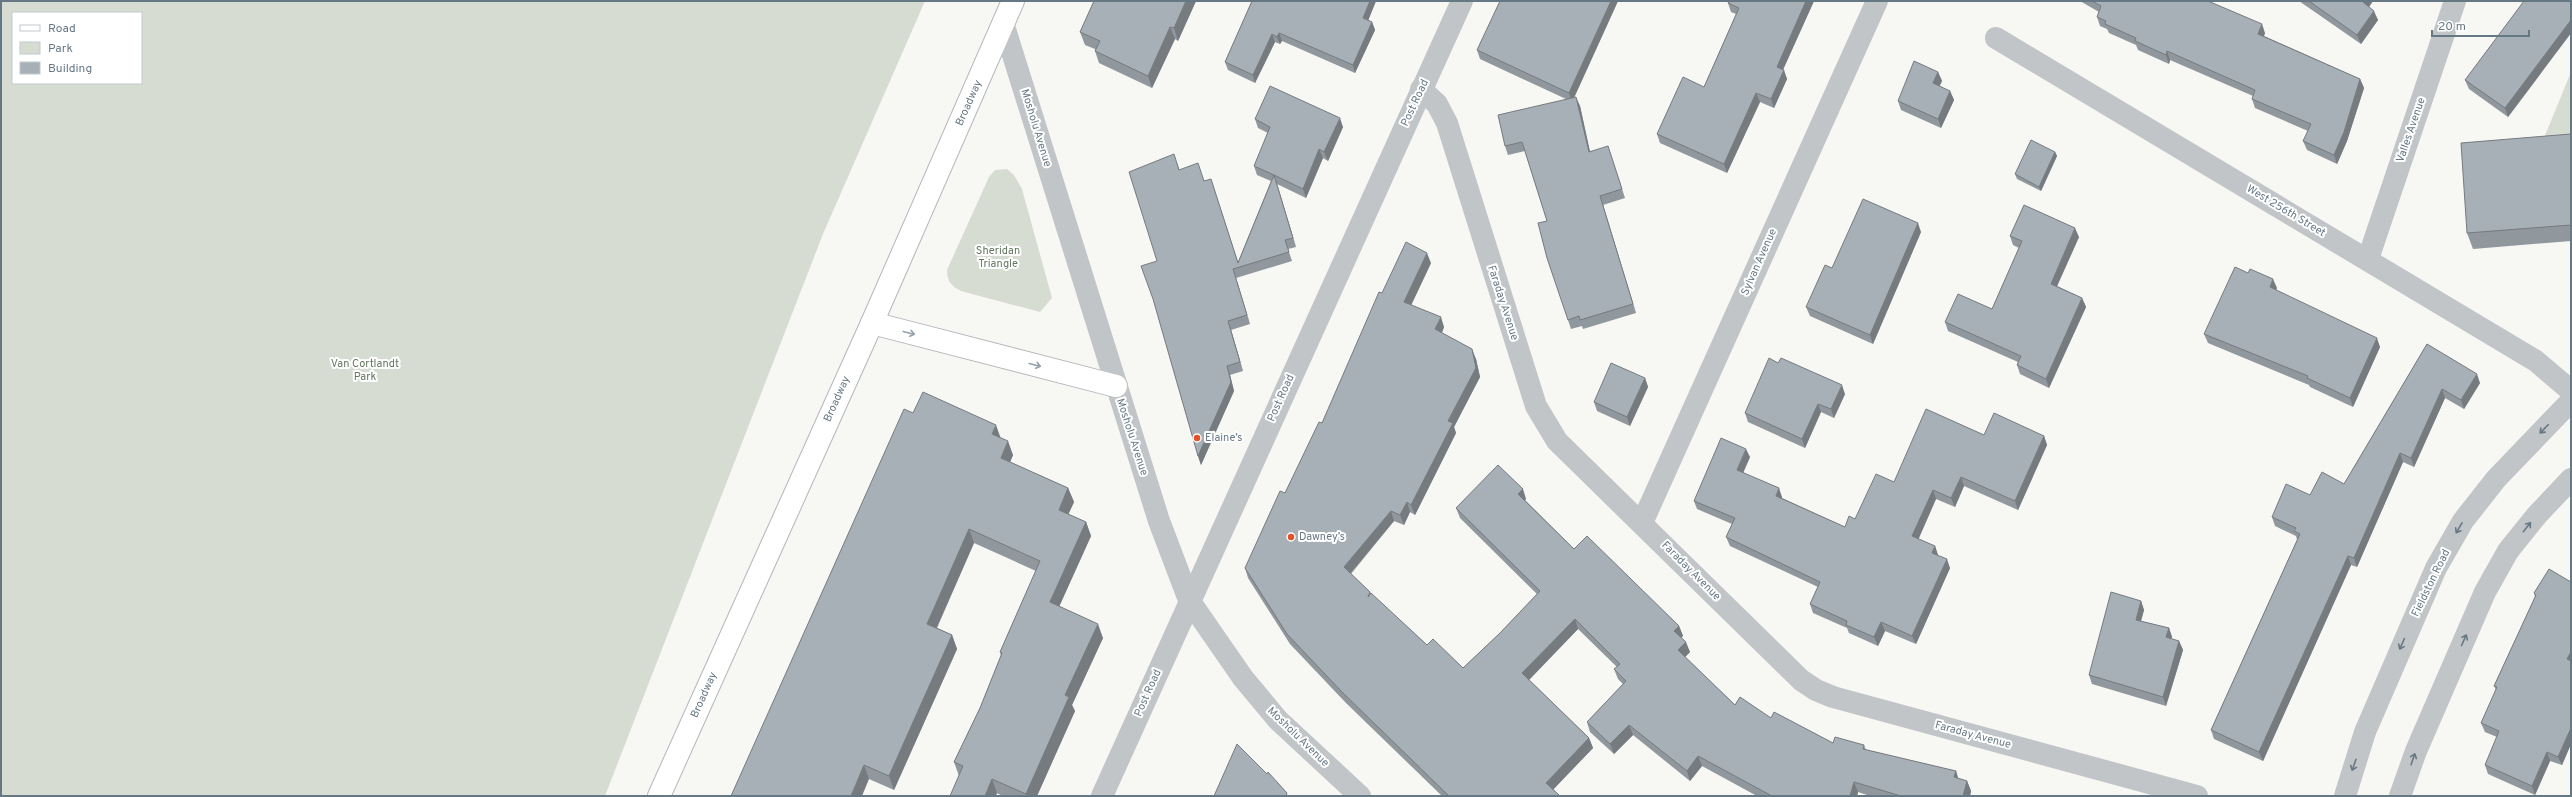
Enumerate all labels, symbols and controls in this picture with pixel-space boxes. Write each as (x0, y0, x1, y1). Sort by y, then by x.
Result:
legend (12, 12, 142, 84)
scale bar (2432, 12, 2529, 38)
text: 20 m (2438, 19, 2466, 35)
text: Road (48, 21, 76, 37)
text: Park (48, 41, 73, 57)
text: Building (48, 61, 92, 77)
street label: Post Road (1398, 77, 1432, 129)
street label: Broadway (953, 78, 985, 128)
street label: Mosholu Avenue (1018, 87, 1054, 169)
street label: Valles Avenue (2393, 96, 2429, 164)
street label: West 256th Street (2244, 182, 2328, 240)
street label: Sylvan Avenue (1738, 226, 1780, 298)
park label: Sheridan Triangle (976, 244, 1020, 271)
street label: Faraday Avenue (1484, 264, 1522, 342)
one-way arrow (903, 330, 916, 337)
park label: Van Cortlandt Park (331, 357, 399, 384)
one-way arrow (1028, 362, 1041, 370)
street label: Post Road (1264, 372, 1298, 424)
street label: Broadway (821, 374, 853, 424)
street label: Mosholu Avenue (1113, 397, 1151, 478)
one-way arrow (2539, 424, 2549, 434)
place label: Elaine’s (1205, 431, 1242, 445)
marker: Elaine’s (1192, 433, 1202, 443)
one-way arrow (2523, 521, 2532, 532)
one-way arrow (2455, 522, 2463, 534)
place label: Dawney’s (1299, 530, 1345, 544)
marker: Dawney’s (1286, 532, 1296, 542)
street label: Faraday Avenue (1658, 538, 1724, 604)
street label: Fieldston Road (2409, 547, 2453, 619)
one-way arrow (2461, 634, 2468, 646)
one-way arrow (2398, 638, 2406, 650)
street label: Post Road (1131, 667, 1165, 719)
street label: Broadway (688, 670, 720, 720)
street label: Mosholu Avenue (1264, 704, 1332, 770)
street label: Faraday Avenue (1934, 718, 2013, 752)
one-way arrow (2410, 753, 2417, 766)
one-way arrow (2349, 758, 2357, 770)

